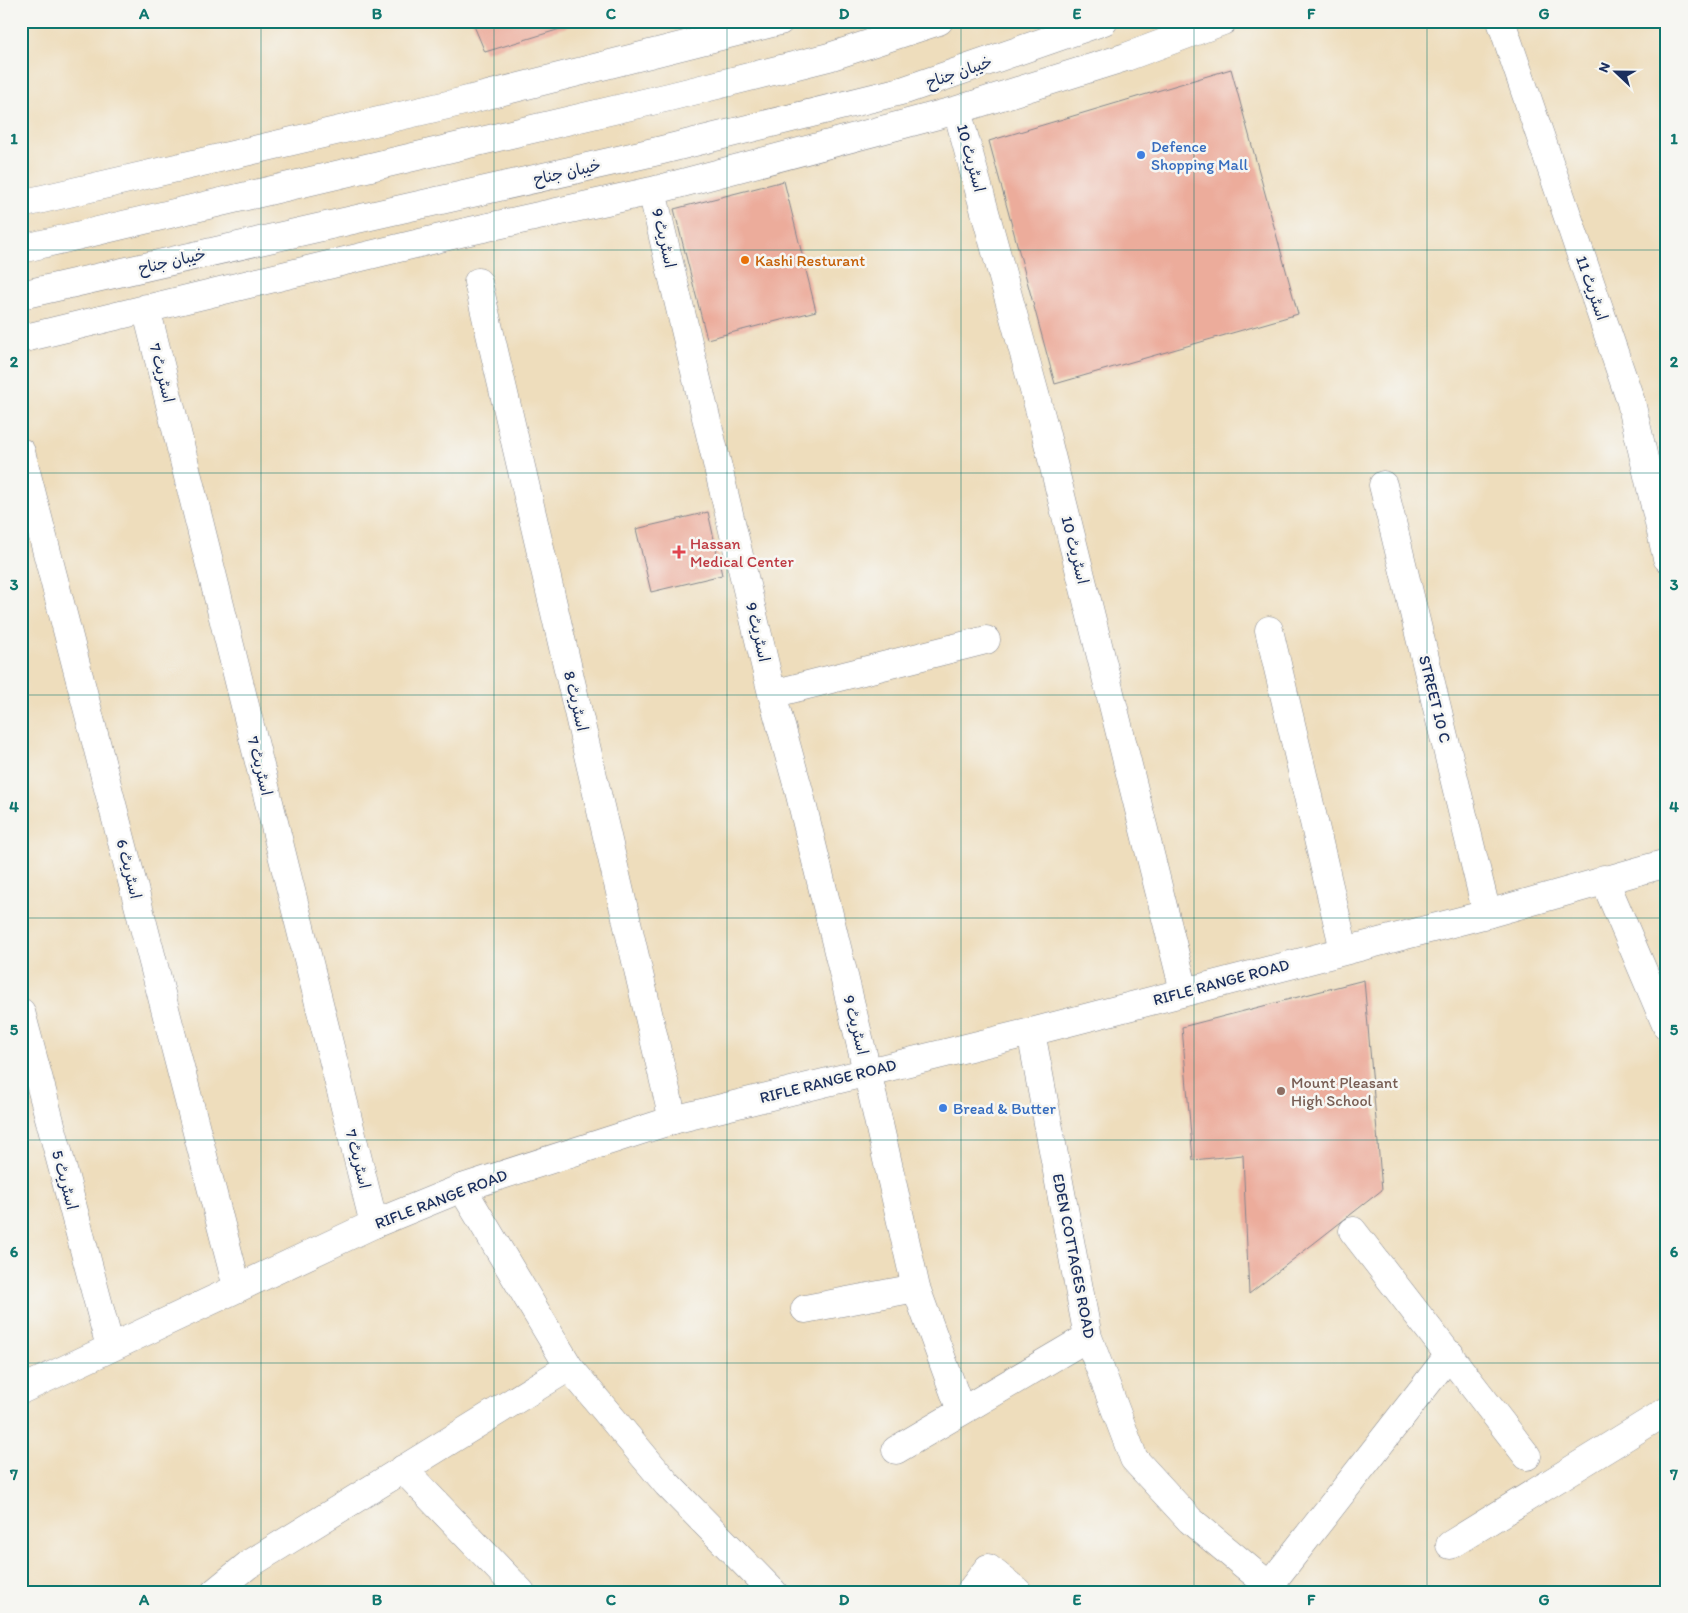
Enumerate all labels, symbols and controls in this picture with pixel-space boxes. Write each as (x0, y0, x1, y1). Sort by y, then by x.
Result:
text: A (138, 4, 150, 23)
text: B (372, 4, 383, 23)
text: C (606, 4, 617, 23)
text: D (839, 4, 850, 23)
text: E (1073, 4, 1082, 23)
text: F (1307, 4, 1316, 23)
text: G (1538, 4, 1550, 23)
north arrow (1590, 48, 1640, 98)
street label: خیبان جناح (923, 52, 995, 93)
text: N (1595, 60, 1614, 75)
street label: اسٹریٹ 10 (953, 122, 989, 194)
text: 1 (10, 129, 18, 148)
text: 1 (1670, 129, 1678, 148)
place label: Defence Shopping Mall (1151, 137, 1248, 174)
marker: Defence Shopping Mall (1135, 149, 1147, 161)
street label: خیبان جناح (531, 155, 603, 190)
street label: اسٹریٹ 9 (648, 206, 680, 270)
street label: خیبان جناح (136, 244, 208, 279)
place label: Kashi Resturant (755, 251, 865, 270)
street label: اسٹریٹ 11 (1572, 253, 1612, 323)
marker: Kashi Resturant (739, 254, 751, 266)
street label: اسٹریٹ 7 (145, 341, 179, 405)
text: 2 (10, 352, 19, 371)
text: 2 (1670, 352, 1679, 371)
street label: اسٹریٹ 10 (1057, 514, 1093, 586)
place label: Hassan Medical Center (690, 534, 794, 571)
marker: Hassan Medical Center (672, 545, 686, 559)
text: 3 (10, 575, 19, 594)
text: 3 (1670, 575, 1679, 594)
street label: اسٹریٹ 9 (742, 600, 774, 664)
street label: STREET 10 C (1415, 653, 1455, 745)
street label: اسٹریٹ 8 (560, 669, 592, 733)
street label: اسٹریٹ 7 (243, 734, 277, 798)
text: 4 (9, 797, 19, 816)
text: 4 (1669, 797, 1679, 816)
street label: اسٹریٹ 6 (112, 837, 146, 901)
street label: RIFLE RANGE ROAD (1151, 955, 1291, 1009)
street label: اسٹریٹ 9 (839, 993, 873, 1057)
text: 5 (10, 1020, 19, 1039)
text: 5 (1670, 1020, 1679, 1039)
street label: RIFLE RANGE ROAD (758, 1055, 898, 1107)
place label: Mount Pleasant High School (1291, 1073, 1398, 1110)
marker: Mount Pleasant High School (1275, 1085, 1287, 1097)
place label: Bread & Butter (953, 1099, 1057, 1118)
marker: Bread & Butter (937, 1102, 949, 1114)
street label: اسٹریٹ 7 (341, 1127, 375, 1191)
street label: اسٹریٹ 5 (48, 1148, 82, 1212)
street label: RIFLE RANGE ROAD (372, 1165, 510, 1233)
street label: EDEN COTTAGES ROAD (1049, 1172, 1099, 1340)
text: 6 (10, 1242, 19, 1261)
text: 6 (1670, 1242, 1679, 1261)
text: 7 (9, 1465, 18, 1484)
text: 7 (1669, 1465, 1678, 1484)
text: A (138, 1590, 150, 1609)
text: B (372, 1590, 383, 1609)
text: C (606, 1590, 617, 1609)
text: D (839, 1590, 850, 1609)
text: E (1073, 1590, 1082, 1609)
text: F (1307, 1590, 1316, 1609)
text: G (1538, 1590, 1550, 1609)

